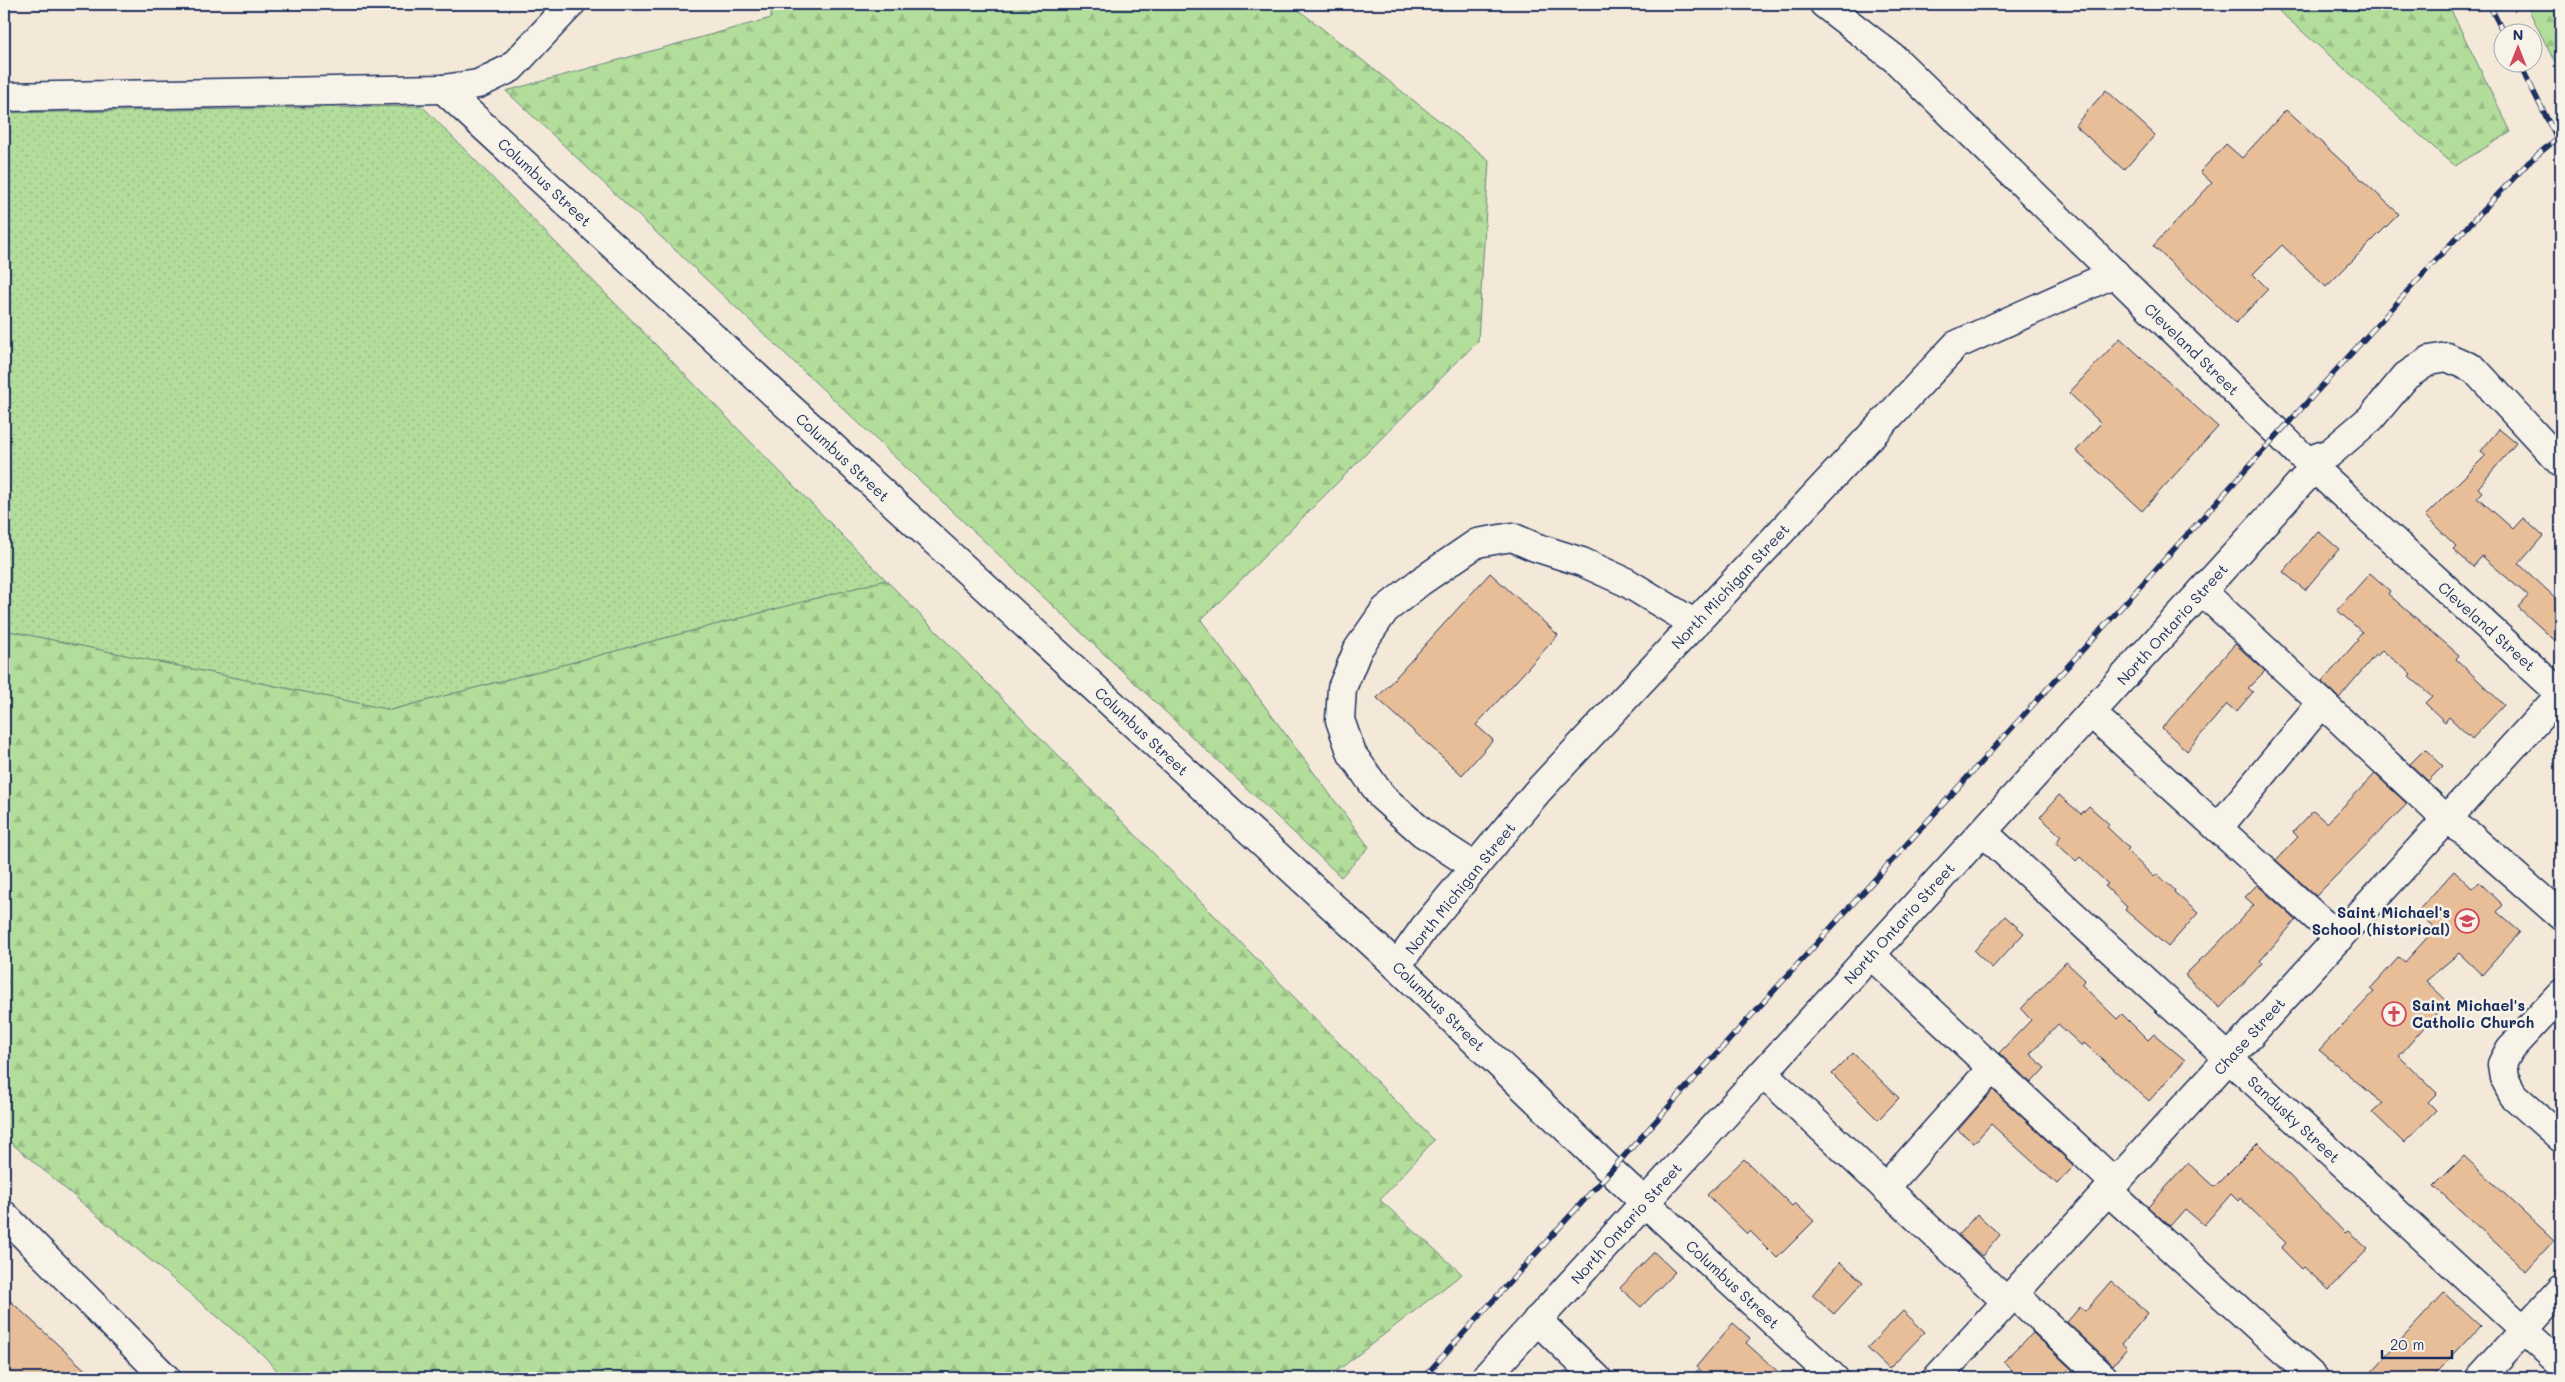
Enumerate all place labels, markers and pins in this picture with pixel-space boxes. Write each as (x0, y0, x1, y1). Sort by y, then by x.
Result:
place label: Saint Michael's School (historical) (2312, 902, 2450, 939)
school or university icon: Saint Michael's School (historical) (2454, 908, 2480, 934)
place label: Saint Michael's Catholic Church (2412, 995, 2535, 1032)
church icon: Saint Michael's Catholic Church (2381, 1001, 2407, 1027)

